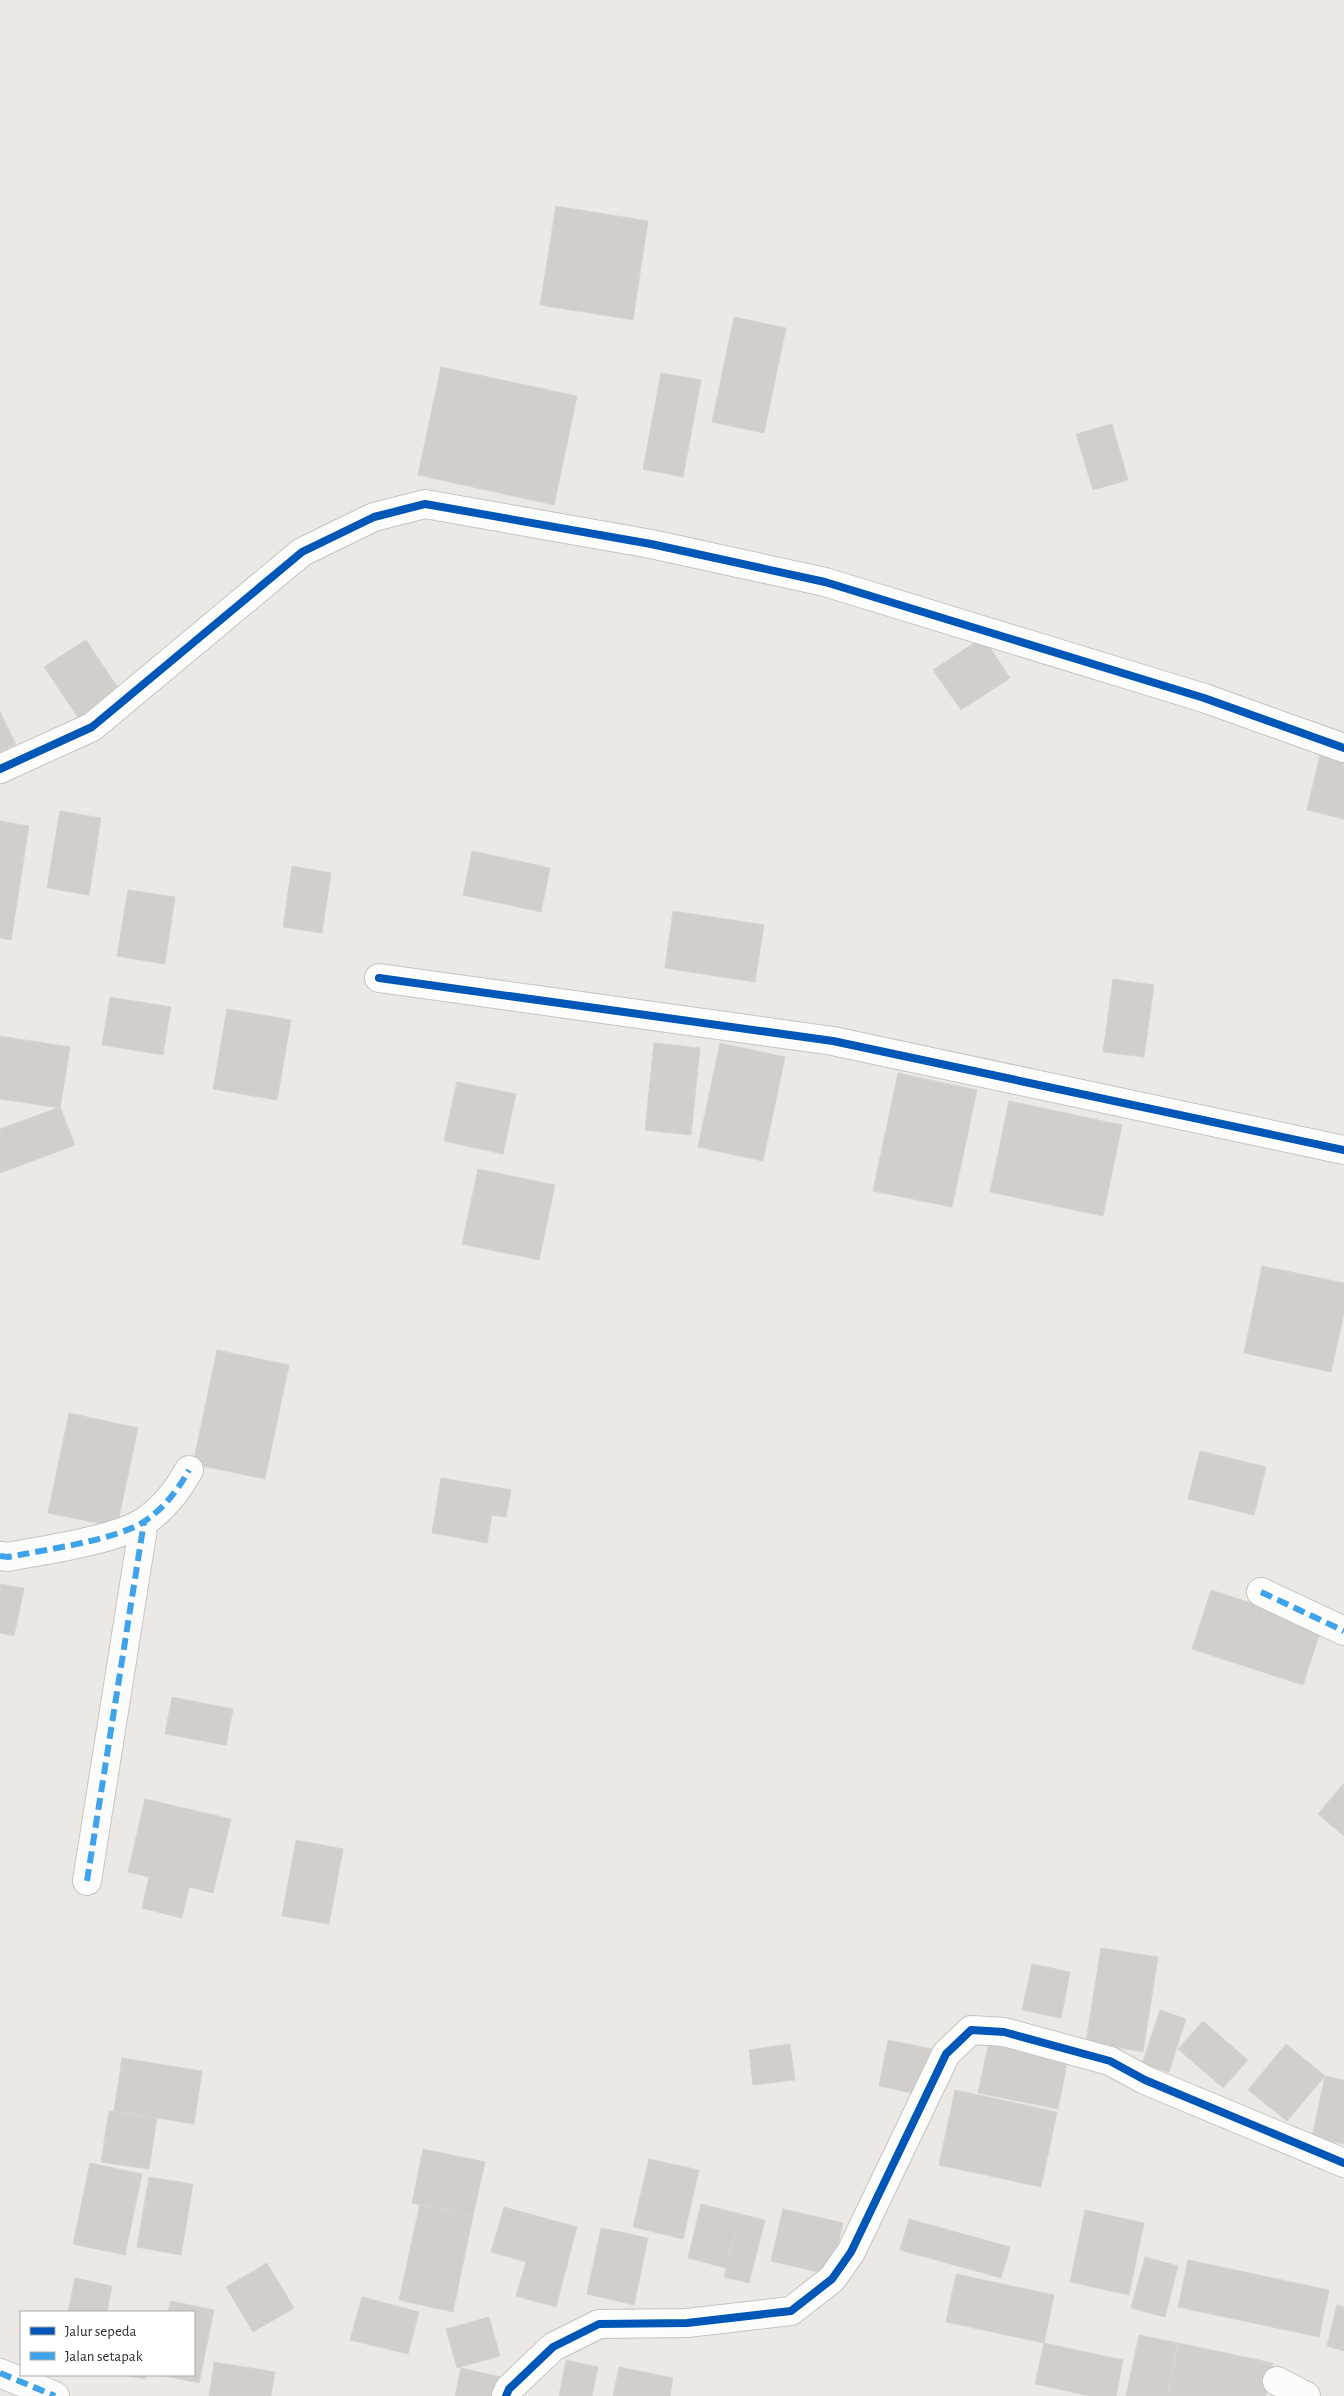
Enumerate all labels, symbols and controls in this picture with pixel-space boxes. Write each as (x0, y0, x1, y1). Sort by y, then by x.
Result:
legend (20, 2311, 195, 2376)
text: Jalur sepeda (65, 2324, 137, 2339)
text: Jalan setapak (65, 2349, 143, 2364)

